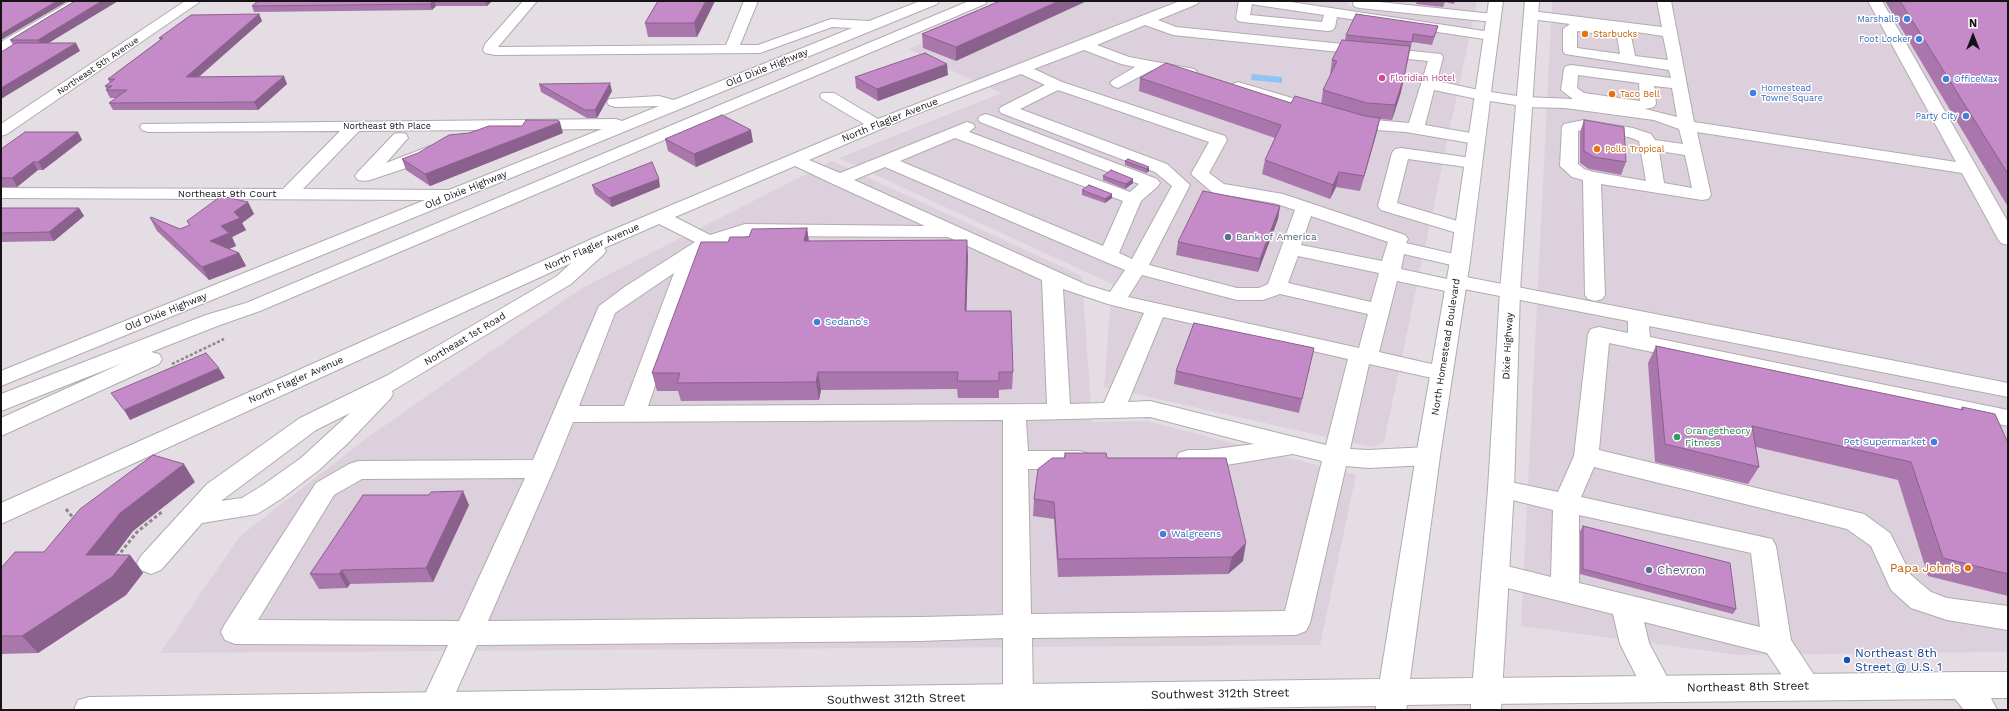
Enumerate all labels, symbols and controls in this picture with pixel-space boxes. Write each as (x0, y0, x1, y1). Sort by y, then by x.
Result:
place label: Marshalls (1857, 14, 1899, 24)
marker: Marshalls (1902, 14, 1912, 24)
north arrow (1953, 16, 1993, 56)
text: N (1969, 17, 1977, 30)
marker: Starbucks (1580, 29, 1590, 39)
place label: Starbucks (1593, 29, 1637, 39)
place label: Foot Locker (1859, 34, 1911, 44)
marker: Foot Locker (1914, 34, 1924, 44)
street label: Northeast 5th Avenue (55, 35, 141, 97)
street label: Old Dixie Highway (724, 46, 810, 90)
marker: Floridian Hotel (1377, 73, 1387, 83)
place label: Floridian Hotel (1390, 73, 1455, 83)
marker: OfficeMax (1941, 74, 1951, 84)
place label: OfficeMax (1954, 74, 1998, 84)
place label: Homestead Towne Square (1761, 83, 1823, 104)
marker: Homestead Towne Square (1748, 88, 1758, 98)
marker: Taco Bell (1607, 89, 1617, 99)
place label: Taco Bell (1620, 89, 1660, 99)
street label: North Flagler Avenue (840, 95, 940, 145)
place label: Party City (1916, 111, 1958, 121)
marker: Party City (1961, 111, 1971, 121)
street label: Northeast 9th Place (343, 121, 431, 131)
marker: Pollo Tropical (1592, 144, 1602, 154)
place label: Pollo Tropical (1605, 144, 1664, 154)
street label: Old Dixie Highway (423, 168, 509, 212)
street label: Northeast 9th Court (178, 188, 276, 200)
street label: North Flagler Avenue (543, 221, 641, 273)
place label: Bank of America (1236, 231, 1317, 243)
marker: Bank of America (1223, 232, 1233, 242)
street label: North Homestead Boulevard (1429, 278, 1463, 416)
street label: Old Dixie Highway (123, 290, 209, 334)
street label: Northeast 1st Road (422, 310, 508, 368)
street label: Dixie Highway (1500, 312, 1516, 380)
place label: Sedano’s (825, 316, 868, 328)
marker: Sedano’s (812, 317, 822, 327)
street label: North Flagler Avenue (247, 354, 345, 406)
place label: Orangetheory Fitness (1685, 425, 1751, 448)
marker: Orangetheory Fitness (1672, 432, 1682, 442)
place label: Pet Supermarket (1844, 436, 1926, 448)
marker: Pet Supermarket (1929, 437, 1939, 447)
place label: Walgreens (1171, 528, 1221, 540)
marker: Walgreens (1158, 529, 1168, 539)
place label: Papa John's (1890, 561, 1960, 575)
place label: Chevron (1657, 563, 1705, 577)
marker: Papa John's (1963, 563, 1973, 573)
marker: Chevron (1644, 565, 1654, 575)
place label: Northeast 8th Street @ U.S. 1 (1855, 646, 1942, 674)
marker: Northeast 8th Street @ U.S. 1 (1842, 655, 1852, 665)
street label: Northeast 8th Street (1687, 679, 1809, 695)
street label: Southwest 312th Street (1151, 686, 1289, 702)
street label: Southwest 312th Street (827, 691, 965, 707)

